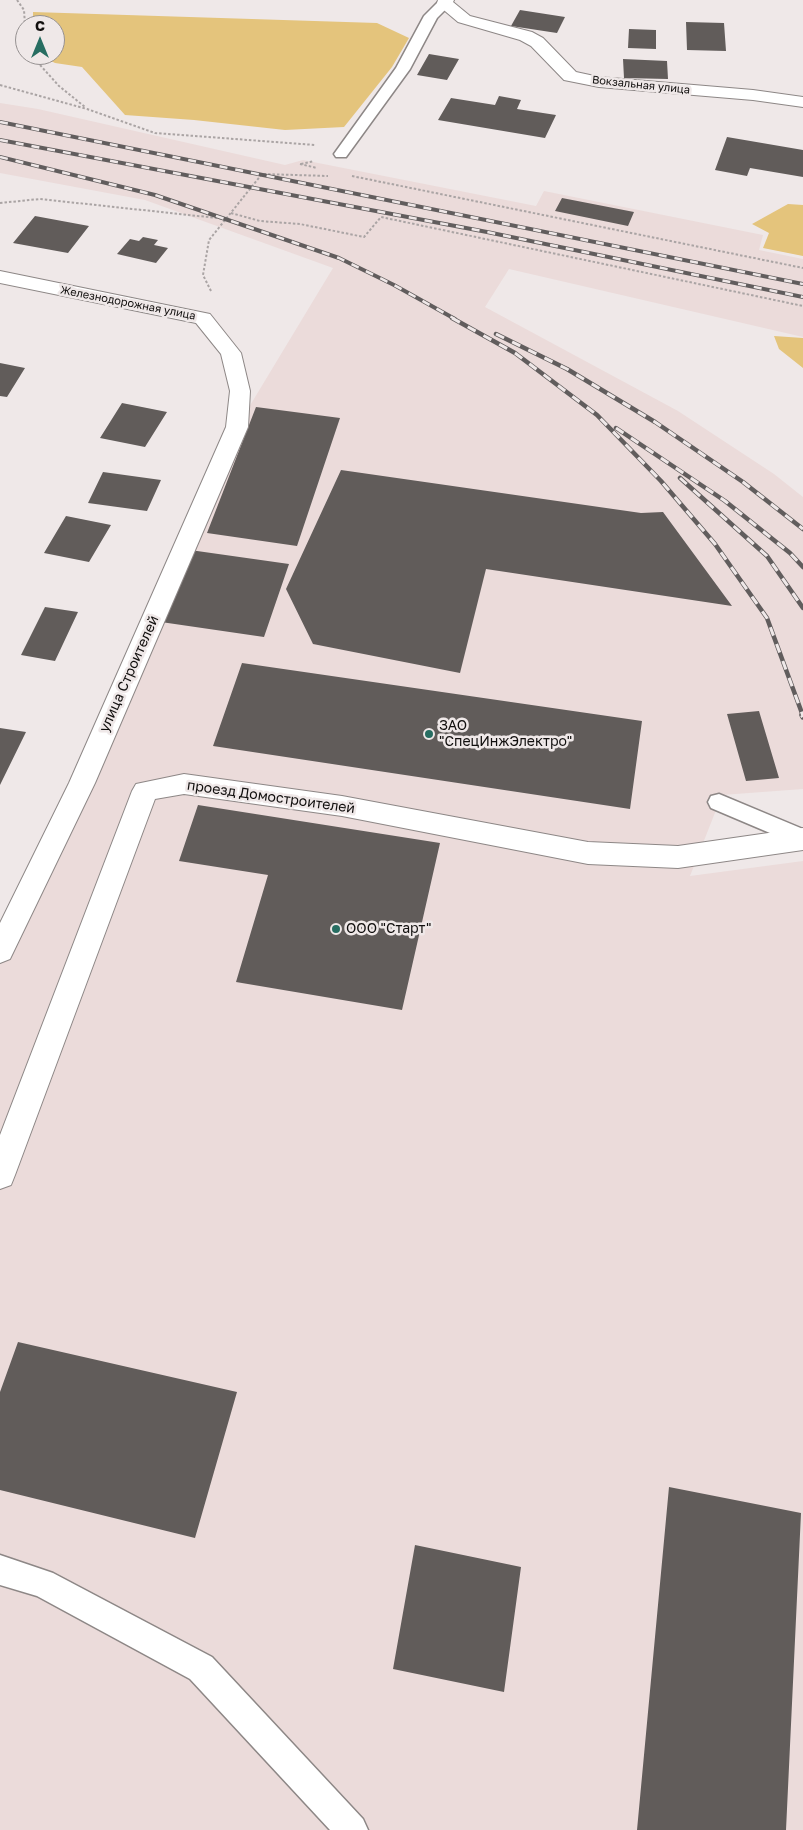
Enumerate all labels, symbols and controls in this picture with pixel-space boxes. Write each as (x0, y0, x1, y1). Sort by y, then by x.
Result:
north arrow (15, 15, 65, 65)
text: С (35, 17, 45, 34)
street label: Вокзальная улица (591, 73, 691, 97)
street label: Железнодорожная улица (59, 283, 197, 323)
street label: улица Строителей (96, 613, 162, 735)
place label: ЗАО "СпецИнжЭлектро" (439, 718, 572, 750)
marker: ЗАО "СпецИнжЭлектро" (423, 728, 435, 740)
street label: проезд Домостроителей (186, 777, 356, 817)
place label: ООО "Старт" (346, 921, 431, 937)
marker: ООО "Старт" (330, 923, 342, 935)

